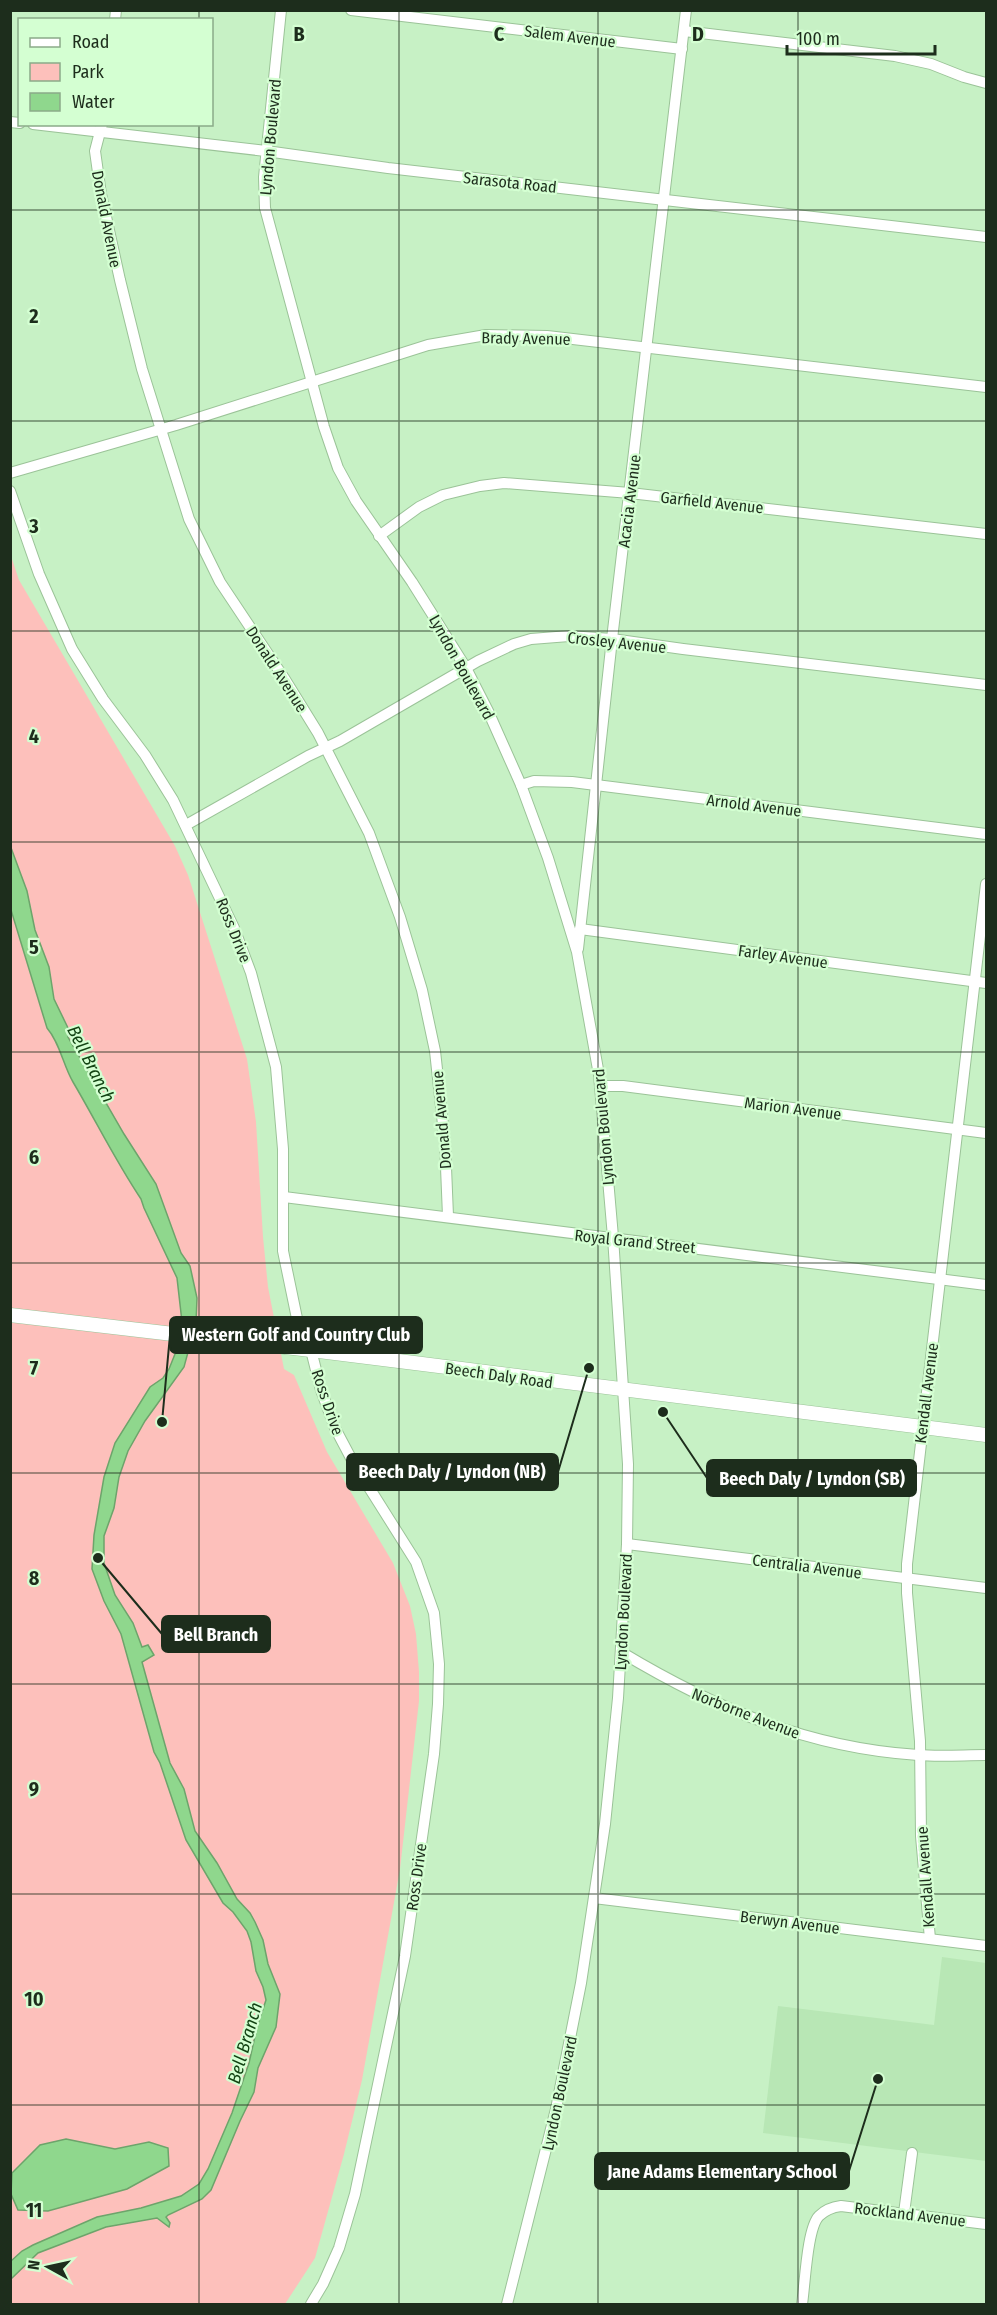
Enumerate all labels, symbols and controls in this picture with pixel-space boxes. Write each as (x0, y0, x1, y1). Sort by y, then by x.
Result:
legend (18, 18, 213, 126)
scale bar (787, 18, 936, 56)
street label: Salem Avenue (523, 21, 617, 52)
text: B (293, 22, 305, 46)
text: C (494, 22, 505, 46)
text: D (692, 22, 704, 46)
text: 100 m (796, 28, 840, 50)
text: Road (72, 31, 109, 53)
text: Park (72, 61, 105, 83)
street label: Lyndon Boulevard (256, 78, 285, 196)
text: Water (72, 91, 115, 113)
street label: Sarasota Road (462, 168, 558, 197)
street label: Donald Avenue (88, 169, 125, 269)
text: 2 (28, 304, 39, 328)
street label: Brady Avenue (481, 328, 571, 349)
street label: Acacia Avenue (614, 453, 645, 549)
street label: Garfield Avenue (660, 488, 764, 517)
text: 3 (28, 514, 39, 538)
street label: Lyndon Boulevard (425, 612, 498, 723)
street label: Donald Avenue (242, 623, 311, 716)
street label: Crosley Avenue (567, 628, 667, 657)
text: 4 (29, 724, 39, 748)
street label: Arnold Avenue (705, 790, 803, 821)
street label: Ross Drive (212, 895, 255, 965)
text: 5 (29, 935, 39, 959)
street label: Farley Avenue (737, 941, 829, 972)
water label: Bell Branch (62, 1022, 120, 1106)
street label: Lyndon Boulevard (589, 1068, 618, 1186)
street label: Donald Avenue (428, 1070, 455, 1170)
street label: Marion Avenue (743, 1093, 843, 1124)
text: 6 (29, 1145, 39, 1169)
street label: Royal Grand Street (573, 1226, 697, 1257)
callout: Western Golf and Country Club (170, 1317, 422, 1353)
text: Western Golf and Country Club (182, 1324, 410, 1346)
street label: Kendall Avenue (911, 1342, 942, 1444)
text: 7 (30, 1356, 39, 1380)
street label: Beech Daly Road (444, 1359, 554, 1392)
street label: Ross Drive (307, 1367, 348, 1438)
callout: Beech Daly / Lyndon (NB) (347, 1454, 558, 1490)
callout: Beech Daly / Lyndon (SB) (707, 1460, 916, 1496)
text: Beech Daly / Lyndon (NB) (358, 1461, 546, 1483)
text: Beech Daly / Lyndon (SB) (719, 1468, 905, 1490)
street label: Centralia Avenue (751, 1550, 863, 1583)
street label: Lyndon Boulevard (611, 1553, 636, 1671)
text: 8 (29, 1566, 40, 1590)
callout: Bell Branch (162, 1616, 270, 1652)
text: Bell Branch (174, 1624, 258, 1646)
street label: Norborne Avenue (689, 1684, 803, 1743)
text: 9 (29, 1777, 39, 1801)
street label: Kendall Avenue (912, 1826, 939, 1928)
street label: Ross Drive (402, 1842, 431, 1912)
street label: Berwyn Avenue (739, 1907, 841, 1938)
text: 10 (24, 1987, 44, 2011)
water label: Bell Branch (223, 2000, 267, 2086)
street label: Lyndon Boulevard (538, 2034, 581, 2152)
callout: Jane Adams Elementary School (595, 2153, 849, 2189)
text: Jane Adams Elementary School (606, 2161, 837, 2183)
text: 11 (26, 2198, 42, 2222)
street label: Rockland Avenue (853, 2198, 967, 2231)
north arrow (18, 2237, 78, 2297)
text: N (24, 2259, 44, 2271)

